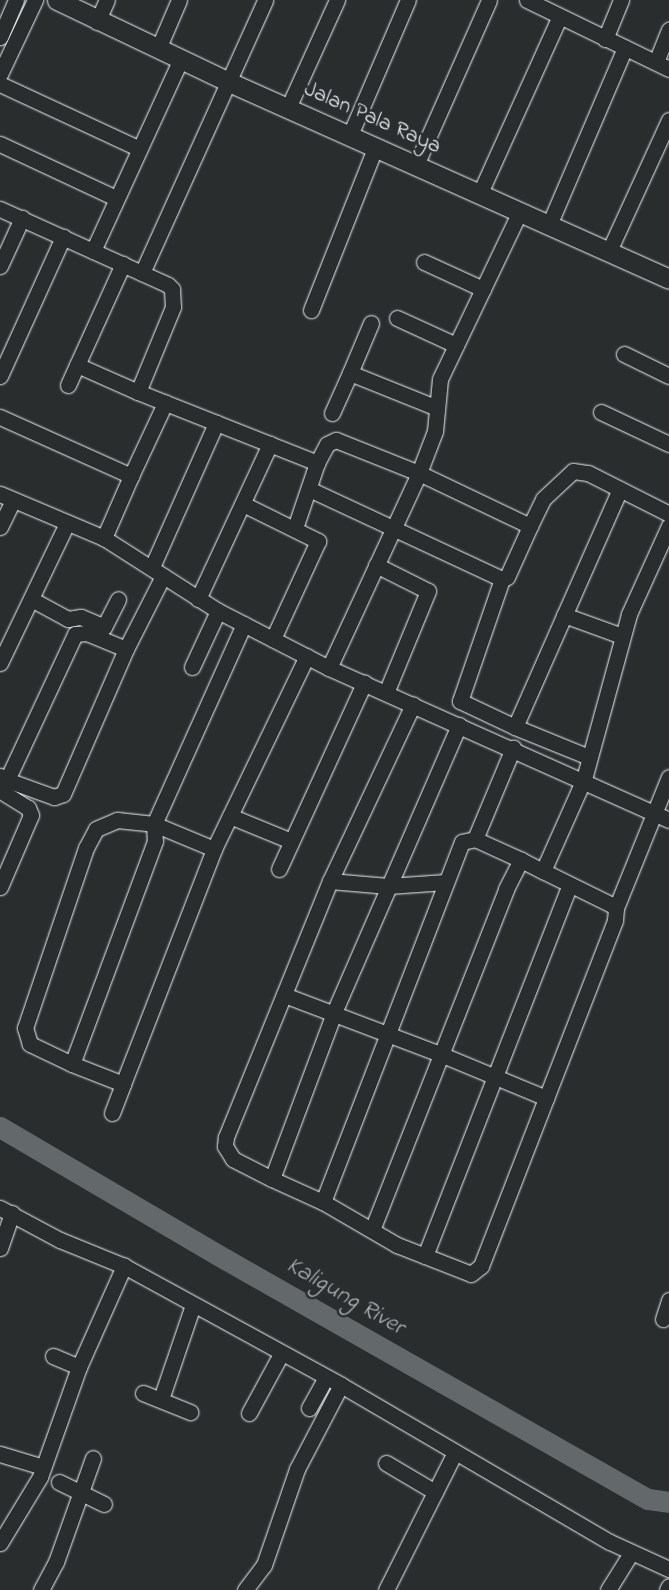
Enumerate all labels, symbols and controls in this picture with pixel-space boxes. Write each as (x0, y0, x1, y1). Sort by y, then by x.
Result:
street label: Jalan Pala Raya (299, 77, 445, 161)
water label: Kaligung River (281, 1252, 409, 1342)

